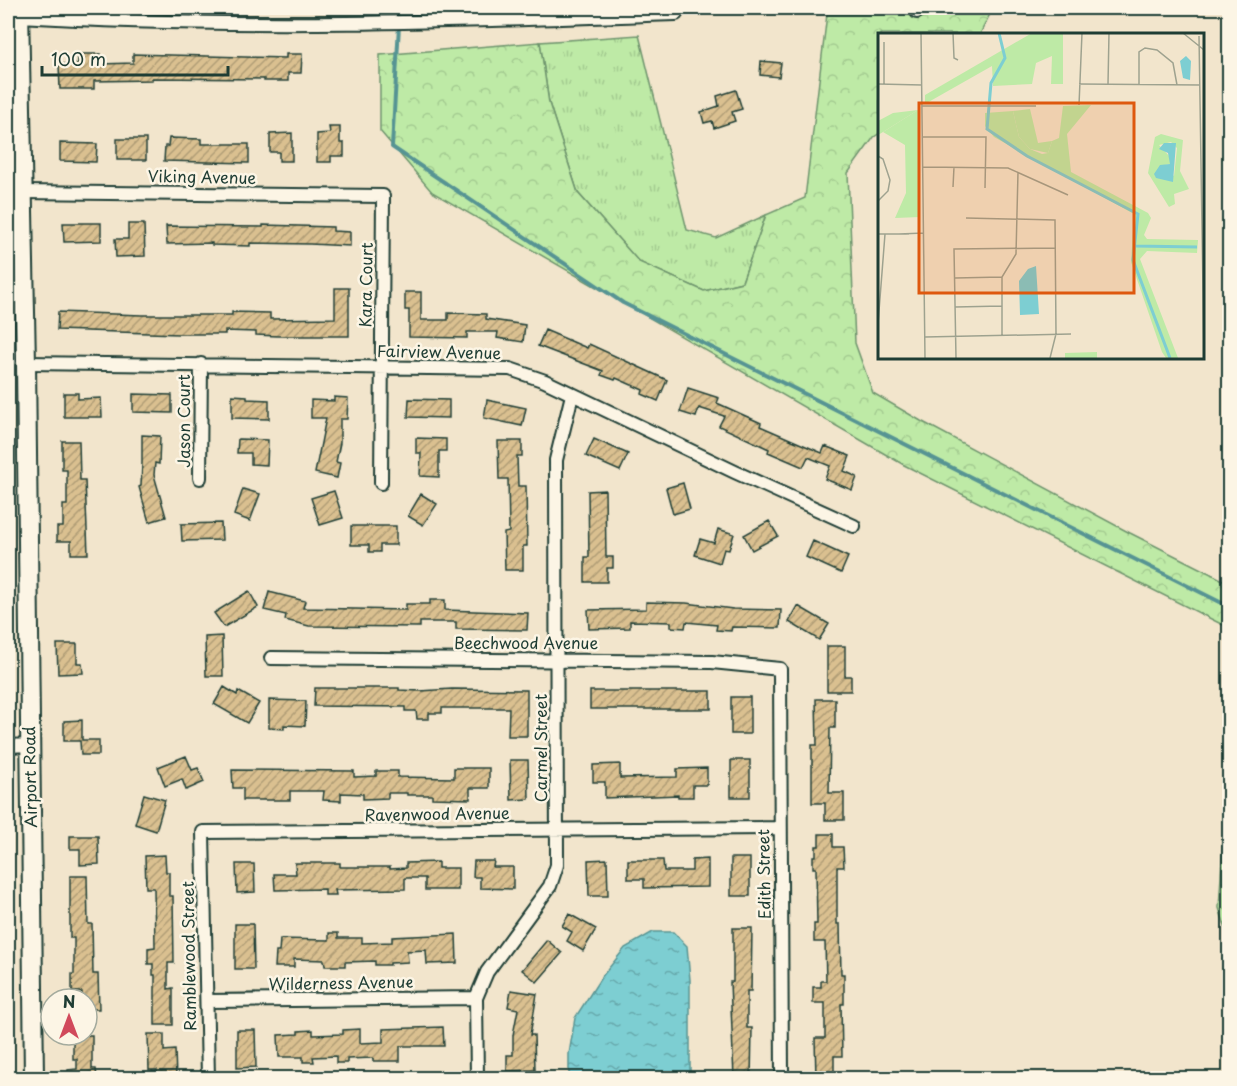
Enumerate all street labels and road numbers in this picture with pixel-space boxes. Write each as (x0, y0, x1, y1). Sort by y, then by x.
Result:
street label: Viking Avenue (148, 163, 257, 189)
street label: Kara Court (352, 242, 378, 328)
street label: Fairview Avenue (377, 338, 502, 364)
street label: Jason Court (171, 374, 195, 468)
street label: Beechwood Avenue (454, 630, 598, 654)
street label: Carmel Street (528, 693, 552, 802)
street label: Airport Road (16, 726, 42, 828)
street label: Ravenwood Avenue (364, 800, 510, 826)
street label: Edith Street (750, 828, 776, 919)
street label: Ramblewood Street (175, 880, 201, 1031)
street label: Wilderness Avenue (268, 969, 414, 995)

